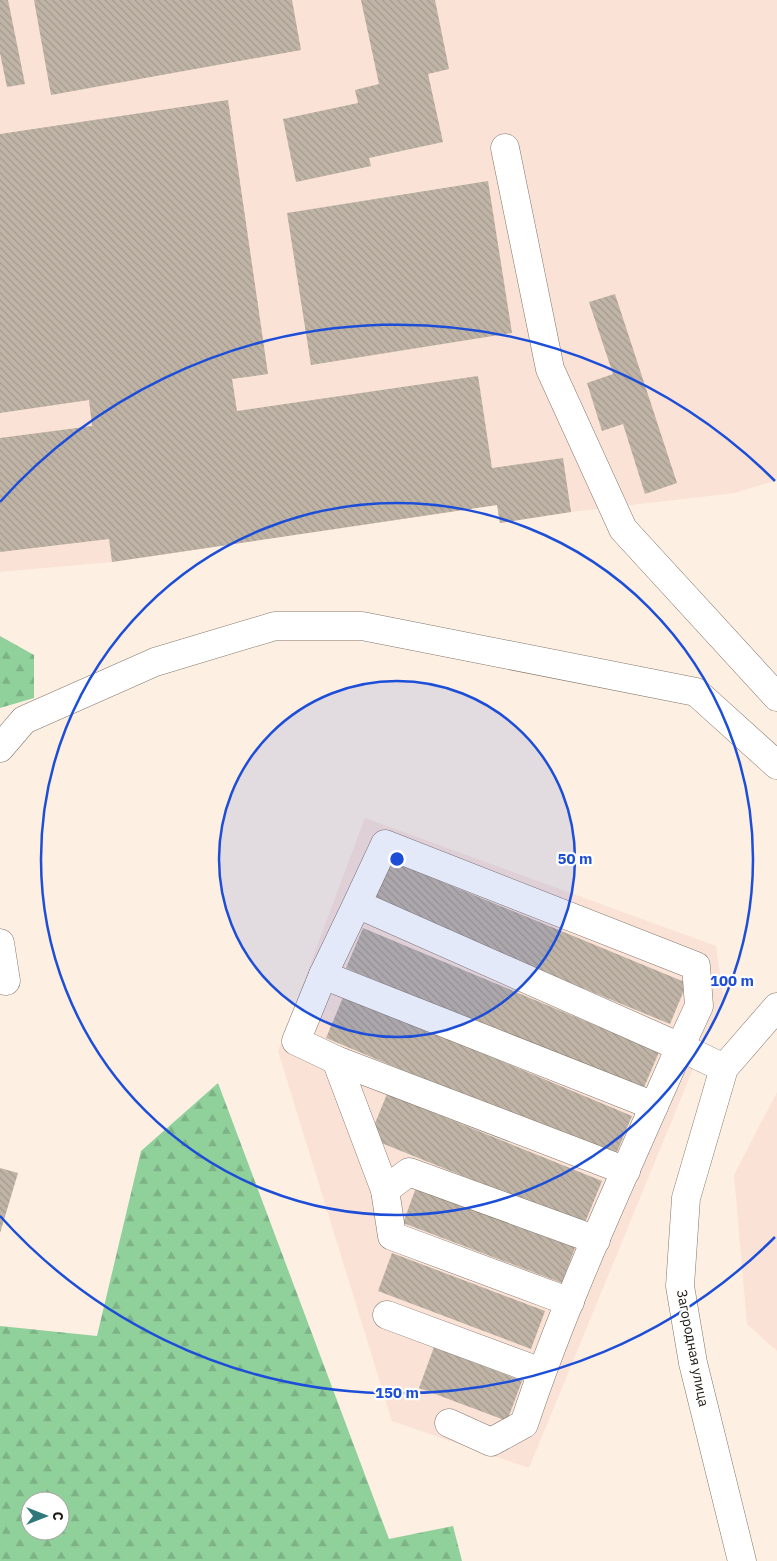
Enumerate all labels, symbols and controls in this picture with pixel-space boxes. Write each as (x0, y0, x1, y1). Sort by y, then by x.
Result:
text: 50 m (558, 849, 592, 868)
centre of rings (388, 850, 406, 868)
text: 100 m (710, 971, 754, 990)
street label: Загородная улица (673, 1288, 713, 1409)
text: 150 m (375, 1383, 419, 1402)
north arrow (20, 1491, 70, 1541)
text: С (49, 1511, 67, 1521)

